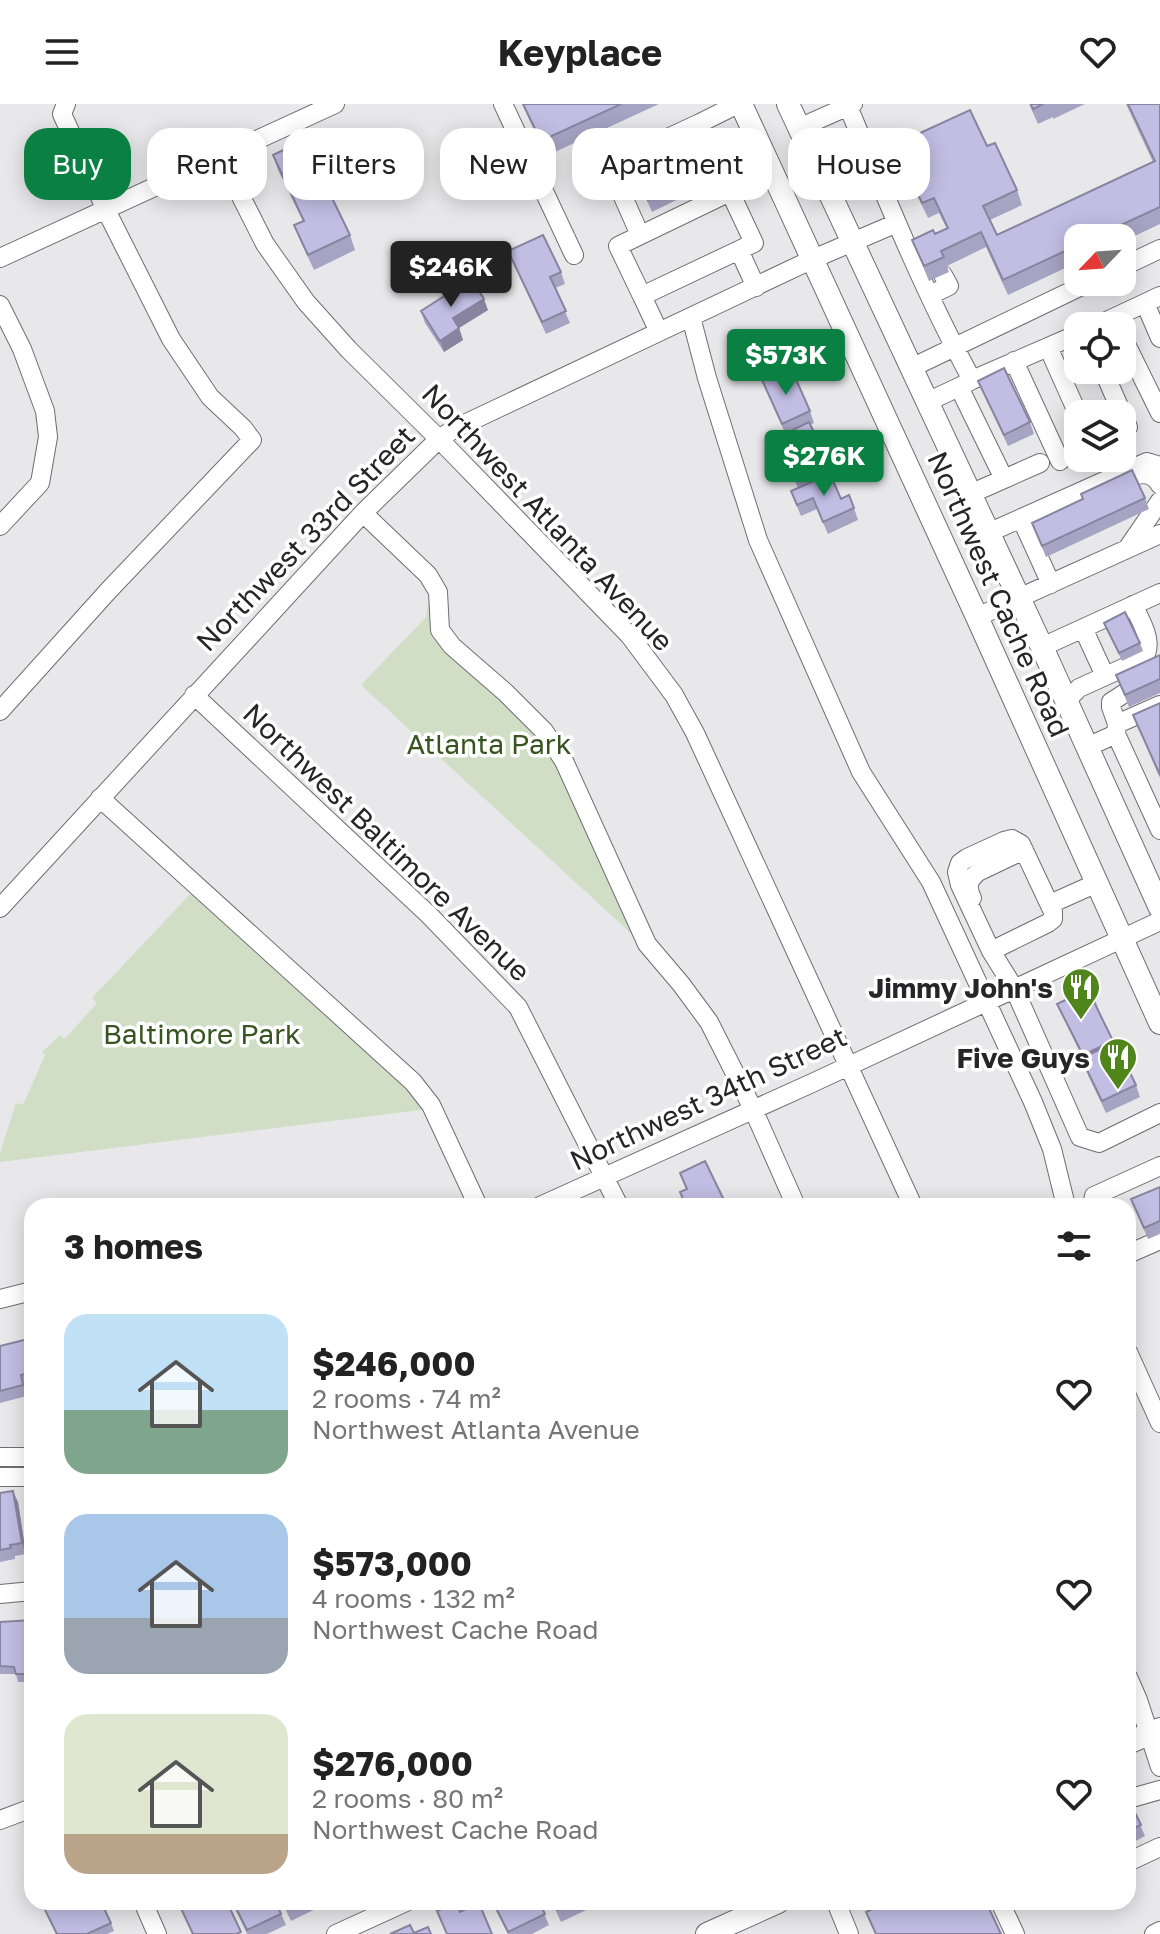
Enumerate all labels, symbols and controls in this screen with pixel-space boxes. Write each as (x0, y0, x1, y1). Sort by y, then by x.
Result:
icon: menu (40, 30, 84, 74)
icon: heart (1076, 30, 1120, 74)
text: Keyplace (498, 31, 662, 74)
chip: Buy (24, 128, 131, 200)
chip: Rent (147, 128, 267, 200)
chip: Filters (283, 128, 424, 200)
chip: New (440, 128, 556, 200)
chip: Apartment (572, 128, 772, 200)
chip: House (788, 128, 930, 200)
north arrow (1064, 224, 1136, 296)
map controls (1064, 224, 1136, 472)
pin: $246K (395, 241, 507, 309)
text: $246K (409, 251, 493, 282)
button: locate (1064, 312, 1136, 384)
pin: $573K (730, 329, 842, 397)
text: $573K (745, 339, 827, 370)
street label: Northwest Atlanta Avenue (416, 377, 680, 657)
button: layers (1064, 400, 1136, 472)
street label: Northwest 33rd Street (189, 419, 421, 657)
pin: $276K (768, 430, 880, 498)
text: $276K (783, 440, 865, 471)
street label: Northwest Cache Road (921, 446, 1077, 742)
street label: Northwest Baltimore Avenue (237, 696, 537, 988)
park label: Atlanta Park (406, 727, 572, 760)
restaurant icon: Jimmy John's (1060, 966, 1102, 1021)
place label: Jimmy John's (868, 971, 1053, 1004)
park label: Baltimore Park (103, 1017, 301, 1050)
street label: Northwest 34th Street (565, 1019, 851, 1177)
restaurant icon: Five Guys (1097, 1036, 1139, 1091)
place label: Five Guys (956, 1041, 1090, 1074)
icon: filters (1052, 1224, 1096, 1268)
text: 3 homes (64, 1226, 203, 1266)
text: $246,000 (312, 1343, 476, 1383)
icon: home (128, 1346, 224, 1442)
icon: heart (1052, 1372, 1096, 1416)
text: 2 rooms · 74 m² (312, 1383, 501, 1414)
text: Northwest Atlanta Avenue (312, 1414, 640, 1445)
text: $573,000 (312, 1543, 472, 1583)
icon: home (128, 1546, 224, 1642)
icon: heart (1052, 1572, 1096, 1616)
text: 4 rooms · 132 m² (312, 1583, 515, 1614)
text: Northwest Cache Road (312, 1614, 599, 1645)
text: $276,000 (312, 1743, 473, 1783)
icon: home (128, 1746, 224, 1842)
icon: heart (1052, 1772, 1096, 1816)
text: 2 rooms · 80 m² (312, 1783, 503, 1814)
text: Northwest Cache Road (312, 1814, 599, 1845)

